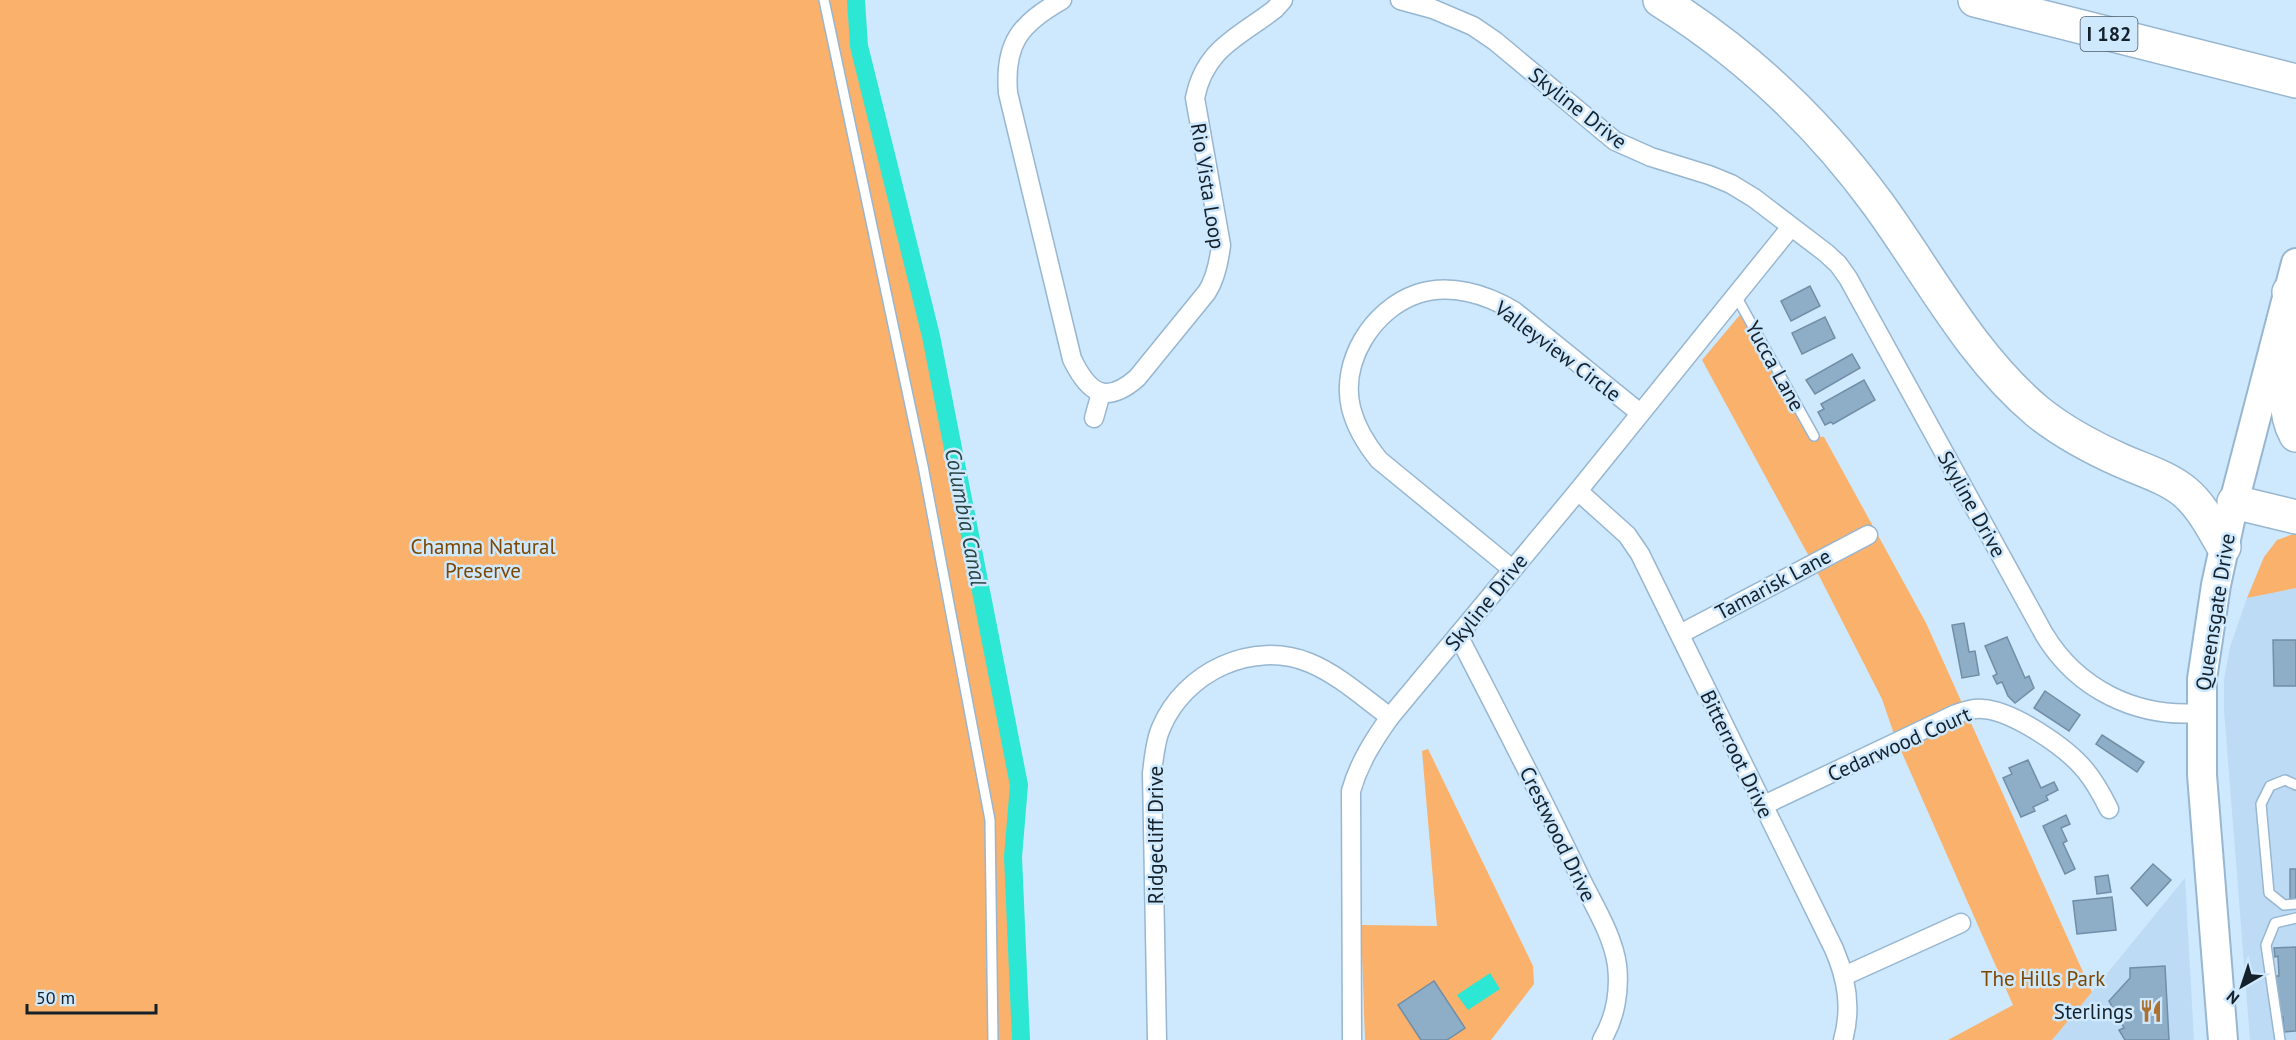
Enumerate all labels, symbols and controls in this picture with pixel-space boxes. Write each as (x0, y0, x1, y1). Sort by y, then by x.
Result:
road number: I 182 (2080, 17, 2138, 51)
street label: Skyline Drive (1523, 61, 1633, 155)
street label: Rio Vista Loop (1185, 121, 1231, 251)
street label: Valleyview Circle (1489, 294, 1627, 407)
street label: Yucca Lane (1739, 316, 1811, 416)
water label: Columbia Canal (939, 446, 993, 588)
street label: Skyline Drive (1932, 446, 2012, 562)
street label: Queensgate Drive (2189, 531, 2241, 693)
park label: Chamna Natural Preserve (410, 533, 556, 584)
street label: Tamarisk Lane (1711, 542, 1835, 626)
street label: Skyline Drive (1439, 548, 1533, 656)
street label: Bitterroot Drive (1694, 686, 1780, 822)
street label: Cedarwood Court (1823, 700, 1975, 788)
street label: Crestwood Drive (1514, 762, 1602, 906)
street label: Ridgecliff Drive (1142, 766, 1169, 904)
north arrow (2212, 956, 2272, 1016)
park label: The Hills Park (1981, 965, 2105, 992)
scale bar (27, 977, 156, 1015)
text: 50 m (36, 986, 75, 1009)
text: N (2222, 987, 2243, 1009)
place label: Sterlings (2054, 998, 2133, 1025)
restaurant icon: Sterlings (2138, 998, 2164, 1024)

